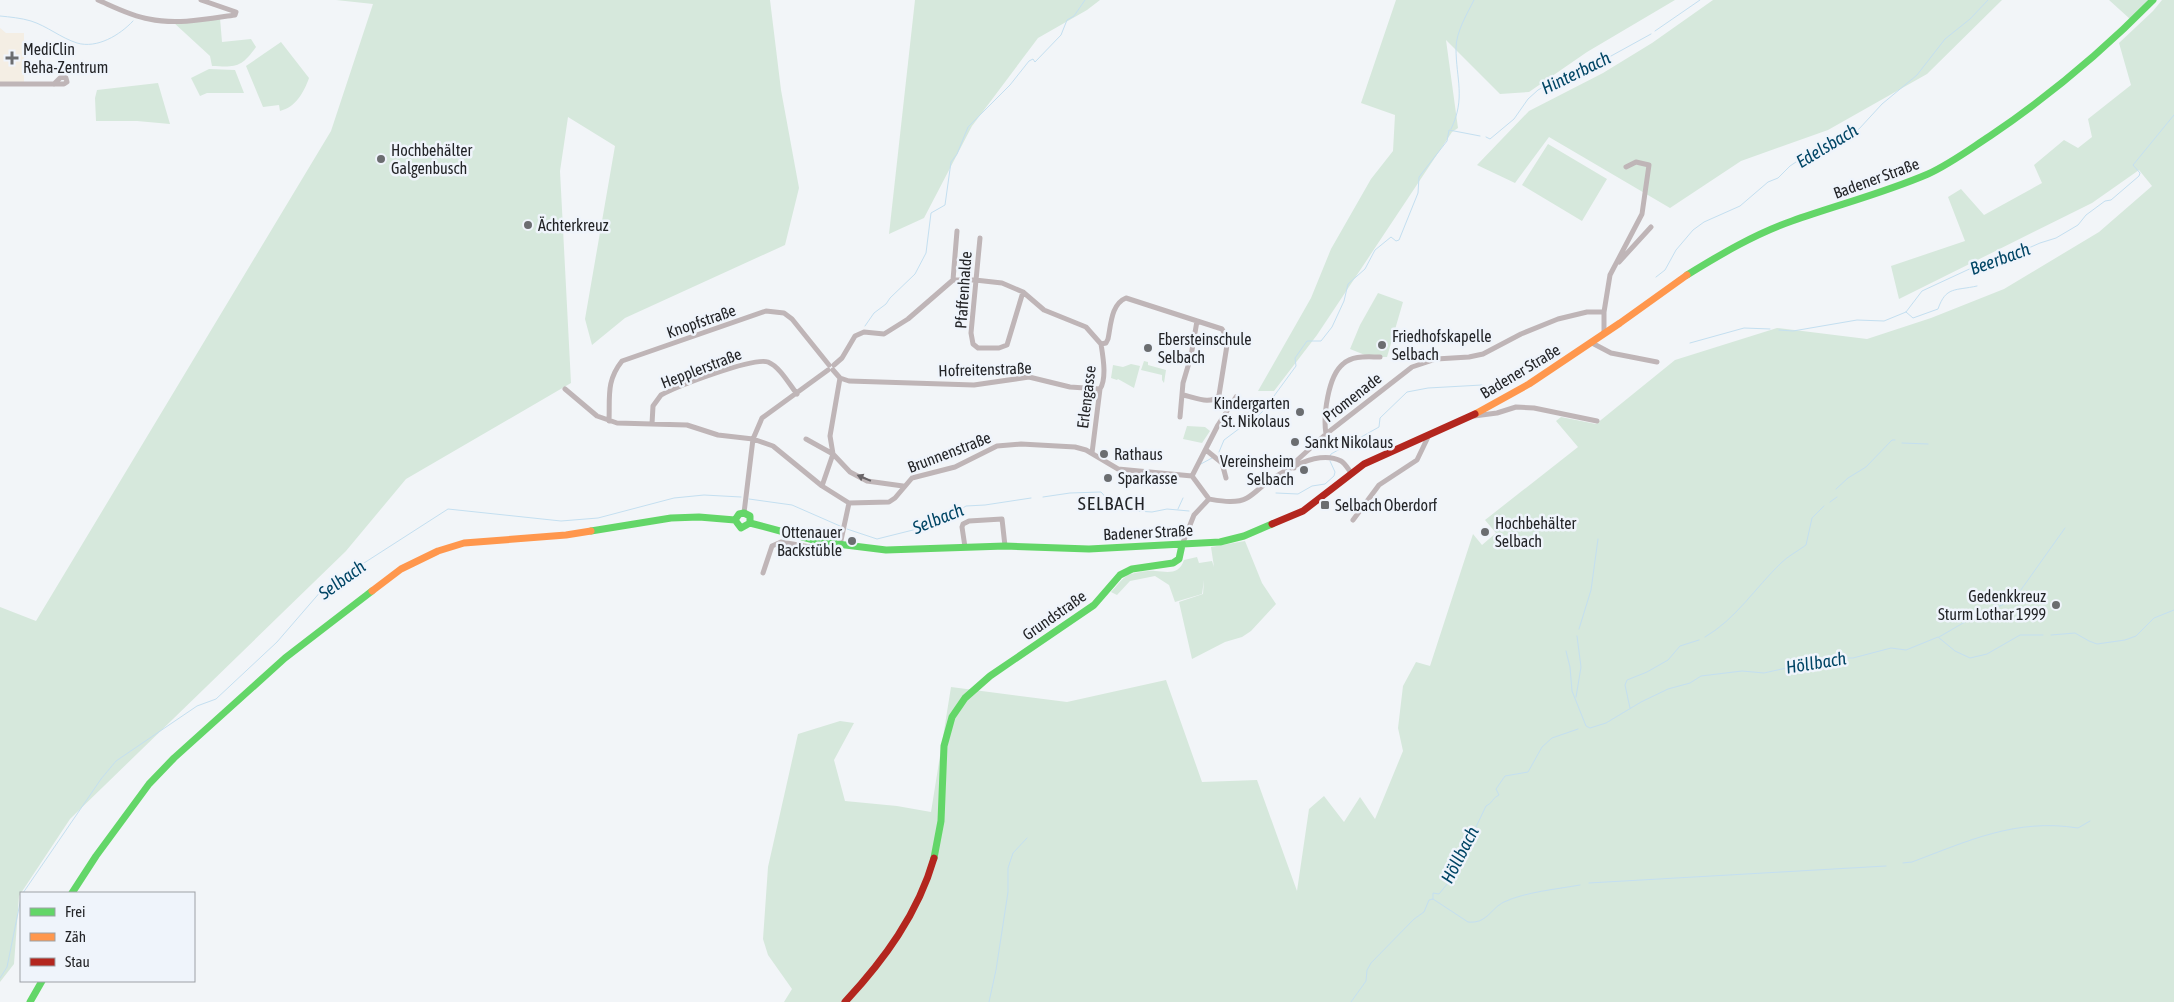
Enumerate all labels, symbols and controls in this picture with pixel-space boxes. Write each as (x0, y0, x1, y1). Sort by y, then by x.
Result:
place label: MediClin Reha-Zentrum (23, 40, 108, 76)
water label: Hinterbach (1538, 47, 1614, 98)
marker: MediClin Reha-Zentrum (5, 51, 19, 65)
water label: Edelsbach (1792, 119, 1861, 172)
place label: Hochbehälter Galgenbusch (391, 141, 472, 178)
marker: Hochbehälter Galgenbusch (375, 153, 387, 165)
street label: Badener Straße (1831, 154, 1921, 202)
place label: Ächterkreuz (538, 216, 609, 234)
marker: Ächterkreuz (522, 219, 534, 231)
water label: Beerbach (1967, 238, 2033, 279)
street label: Pfaffenhalde (951, 251, 975, 329)
street label: Knopfstraße (664, 301, 738, 342)
place label: Friedhofskapelle Selbach (1392, 327, 1492, 363)
place label: Ebersteinschule Selbach (1158, 330, 1252, 366)
marker: Friedhofskapelle Selbach (1376, 339, 1388, 351)
street label: Badener Straße (1477, 340, 1563, 402)
marker: Ebersteinschule Selbach (1142, 342, 1154, 354)
street label: Hepplerstraße (658, 344, 744, 393)
street label: Hofreitenstraße (938, 358, 1032, 380)
street label: Erlengasse (1073, 365, 1100, 430)
street label: Promenade (1319, 369, 1385, 425)
place label: Kindergarten St. Nikolaus (1214, 394, 1290, 430)
marker: Kindergarten St. Nikolaus (1294, 406, 1306, 418)
street label: Brunnenstraße (905, 428, 993, 476)
place label: Sankt Nikolaus (1305, 433, 1394, 451)
marker: Sankt Nikolaus (1289, 436, 1301, 448)
place label: Rathaus (1114, 445, 1163, 463)
marker: Rathaus (1098, 448, 1110, 460)
place label: Vereinsheim Selbach (1220, 452, 1294, 488)
marker: Vereinsheim Selbach (1298, 464, 1310, 476)
place label: Sparkasse (1118, 469, 1178, 488)
marker: Sparkasse (1102, 472, 1114, 484)
one-way arrow (857, 474, 871, 482)
district label: SELBACH (1078, 492, 1146, 514)
place label: Selbach Oberdorf (1335, 496, 1438, 514)
water label: Selbach (908, 499, 966, 539)
marker: Selbach Oberdorf (1319, 499, 1331, 511)
place label: Hochbehälter Selbach (1495, 514, 1576, 550)
street label: Badener Straße (1103, 521, 1193, 543)
place label: Ottenauer Backstüble (777, 523, 842, 559)
marker: Hochbehälter Selbach (1479, 526, 1491, 538)
marker: Ottenauer Backstüble (846, 535, 858, 547)
water label: Selbach (313, 555, 369, 604)
street label: Grundstraße (1019, 587, 1089, 643)
place label: Gedenkkreuz Sturm Lothar 1999 (1938, 587, 2046, 623)
marker: Gedenkkreuz Sturm Lothar 1999 (2050, 599, 2062, 611)
water label: Höllbach (1784, 647, 1848, 678)
water label: Höllbach (1436, 823, 1483, 887)
legend (20, 892, 195, 982)
text: Frei (65, 903, 85, 920)
text: Zäh (65, 928, 86, 945)
text: Stau (65, 953, 90, 970)

